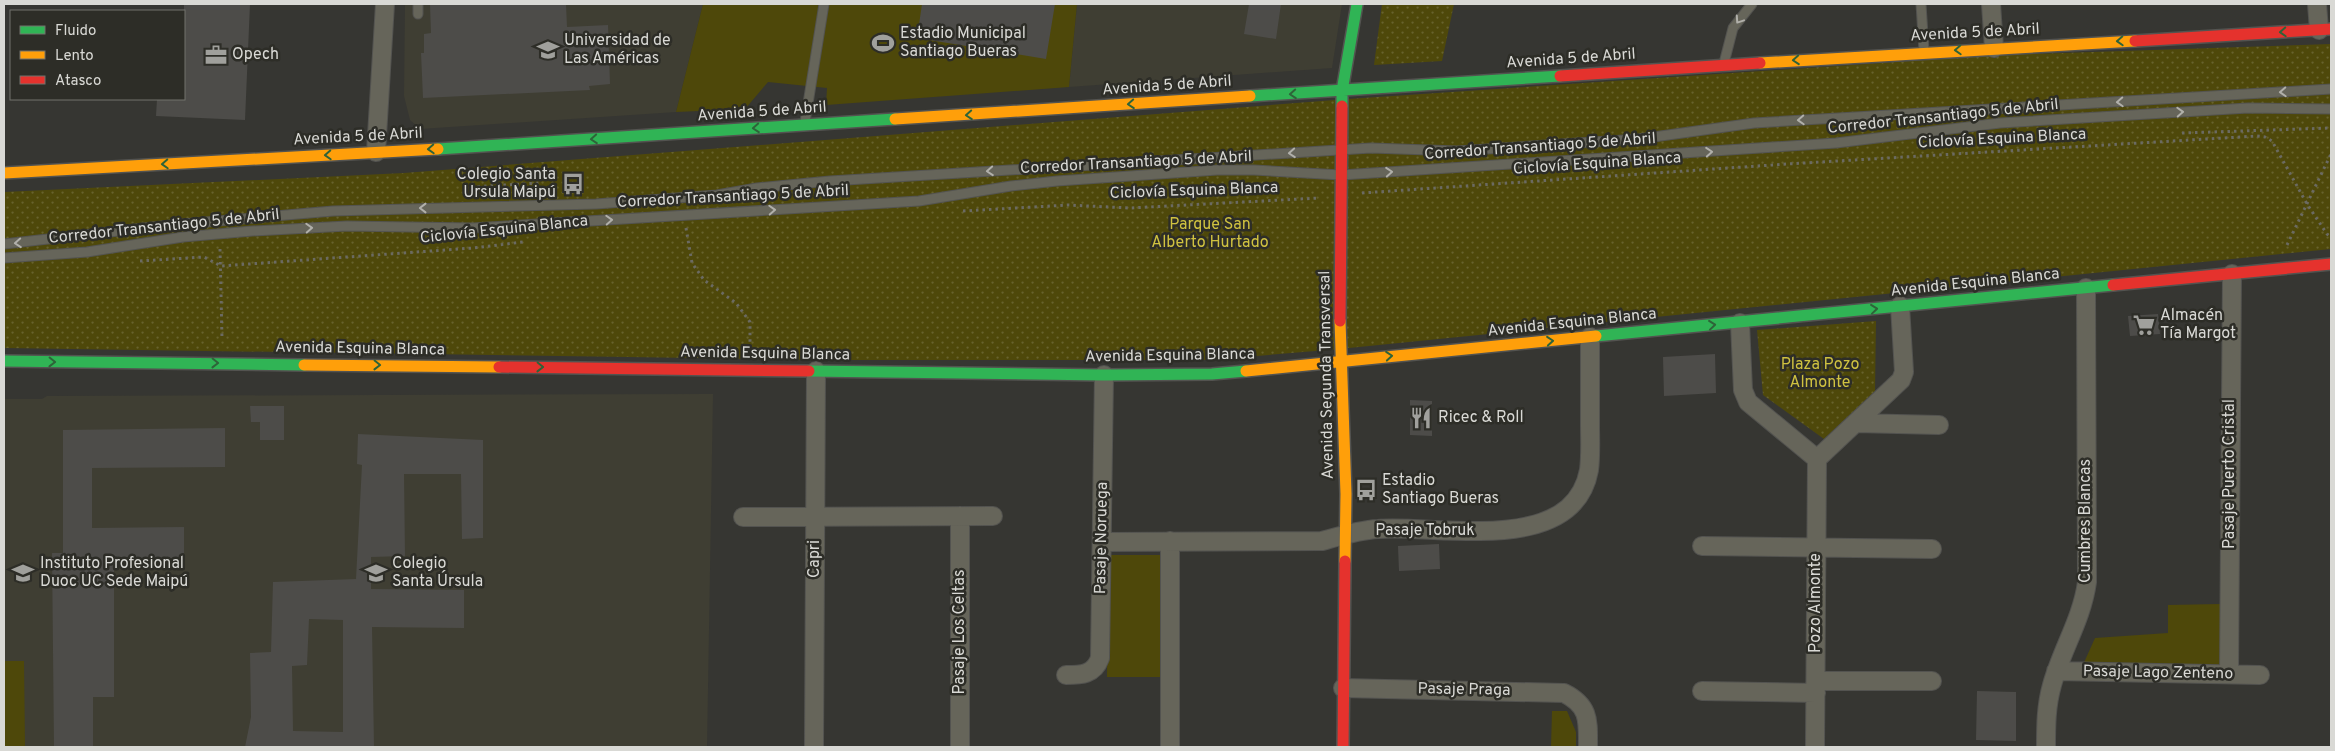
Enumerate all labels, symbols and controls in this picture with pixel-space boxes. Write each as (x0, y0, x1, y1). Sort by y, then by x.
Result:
legend (10, 10, 185, 100)
one-way arrow (1735, 15, 1745, 24)
street label: Avenida 5 de Abril (1910, 20, 2040, 46)
text: Fluido (55, 22, 96, 41)
place label: Estadio Municipal Santiago Bueras (900, 24, 1026, 62)
one-way arrow (2278, 26, 2286, 37)
sports icon: Estadio Municipal Santiago Bueras (870, 30, 896, 56)
place label: Universidad de Las Américas (564, 31, 671, 69)
one-way arrow (2116, 35, 2124, 46)
school or university icon: Universidad de Las Américas (535, 37, 561, 63)
office icon: Opech (203, 42, 229, 68)
street label: Avenida 5 de Abril (1506, 44, 1636, 74)
place label: Opech (232, 45, 279, 65)
one-way arrow (1954, 45, 1962, 56)
text: Lento (55, 47, 94, 66)
one-way arrow (1792, 55, 1800, 66)
street label: Avenida 5 de Abril (1102, 71, 1232, 101)
text: Atasco (55, 72, 101, 91)
one-way arrow (2278, 87, 2286, 98)
one-way arrow (1289, 88, 1297, 99)
street label: Corredor Transantiago 5 de Abril (1826, 95, 2060, 139)
one-way arrow (2116, 96, 2124, 107)
street label: Avenida 5 de Abril (697, 97, 827, 127)
one-way arrow (1127, 99, 1135, 110)
one-way arrow (2177, 107, 2185, 118)
one-way arrow (964, 109, 972, 120)
one-way arrow (1797, 115, 1805, 126)
one-way arrow (751, 123, 759, 134)
street label: Avenida 5 de Abril (293, 124, 423, 150)
street label: Ciclovía Esquina Blanca (1917, 125, 2087, 153)
street label: Corredor Transantiago 5 de Abril (1423, 129, 1657, 165)
one-way arrow (589, 133, 597, 144)
one-way arrow (427, 143, 435, 154)
one-way arrow (1705, 146, 1713, 157)
street label: Corredor Transantiago 5 de Abril (1020, 147, 1252, 179)
one-way arrow (1288, 147, 1296, 158)
street label: Ciclovía Esquina Blanca (1512, 148, 1682, 180)
one-way arrow (323, 149, 331, 160)
one-way arrow (161, 159, 169, 170)
place label: Colegio Santa Ursula Maipú (457, 165, 556, 203)
one-way arrow (986, 166, 994, 177)
one-way arrow (1386, 166, 1394, 177)
bus stop icon: Colegio Santa Ursula Maipú (560, 171, 586, 197)
street label: Ciclovía Esquina Blanca (1109, 178, 1279, 204)
street label: Corredor Transantiago 5 de Abril (617, 181, 849, 213)
one-way arrow (419, 203, 427, 213)
one-way arrow (768, 204, 776, 215)
street label: Corredor Transantiago 5 de Abril (47, 205, 281, 249)
street label: Ciclovía Esquina Blanca (419, 211, 589, 249)
one-way arrow (606, 214, 614, 225)
park label: Parque San Alberto Hurtado (1151, 215, 1269, 253)
one-way arrow (306, 223, 314, 234)
one-way arrow (13, 237, 21, 248)
street label: Avenida Esquina Blanca (1889, 264, 2061, 302)
street label: Avenida Segunda Transversal (1315, 270, 1339, 480)
street label: Avenida Esquina Blanca (1486, 304, 1658, 342)
one-way arrow (1870, 304, 1878, 315)
place label: Almacén Tía Margot (2160, 306, 2236, 344)
supermarket icon: Almacén Tía Margot (2131, 312, 2157, 338)
one-way arrow (1709, 320, 1717, 331)
one-way arrow (1547, 336, 1555, 347)
street label: Avenida Esquina Blanca (275, 338, 445, 360)
street label: Avenida Esquina Blanca (680, 343, 850, 365)
street label: Avenida Esquina Blanca (1085, 345, 1255, 367)
one-way arrow (1385, 351, 1393, 362)
park label: Plaza Pozo Almonte (1781, 355, 1859, 393)
one-way arrow (49, 357, 57, 367)
one-way arrow (212, 358, 219, 368)
one-way arrow (374, 360, 382, 370)
one-way arrow (536, 362, 544, 373)
street label: Pasaje Puerto Cristal (2220, 399, 2240, 549)
restaurant icon: Ricec & Roll (1408, 405, 1434, 431)
place label: Ricec & Roll (1438, 408, 1524, 428)
street label: Cumbres Blancas (2076, 459, 2096, 583)
place label: Estadio Santiago Bueras (1382, 471, 1499, 509)
bus stop icon: Estadio Santiago Bueras (1353, 477, 1379, 503)
street label: Pasaje Noruega (1091, 482, 1113, 594)
street label: Pasaje Tobruk (1375, 521, 1475, 541)
street label: Capri (805, 540, 825, 578)
street label: Pozo Almonte (1806, 553, 1826, 653)
place label: Instituto Profesional Duoc UC Sede Maipú (40, 554, 188, 592)
place label: Colegio Santa Úrsula (392, 554, 483, 592)
school or university icon: Instituto Profesional Duoc UC Sede Maipú (10, 560, 36, 586)
school or university icon: Colegio Santa Úrsula (363, 560, 389, 586)
street label: Pasaje Los Celtas (950, 570, 970, 694)
street label: Pasaje Lago Zenteno (2083, 662, 2233, 684)
street label: Pasaje Praga (1417, 679, 1511, 701)

